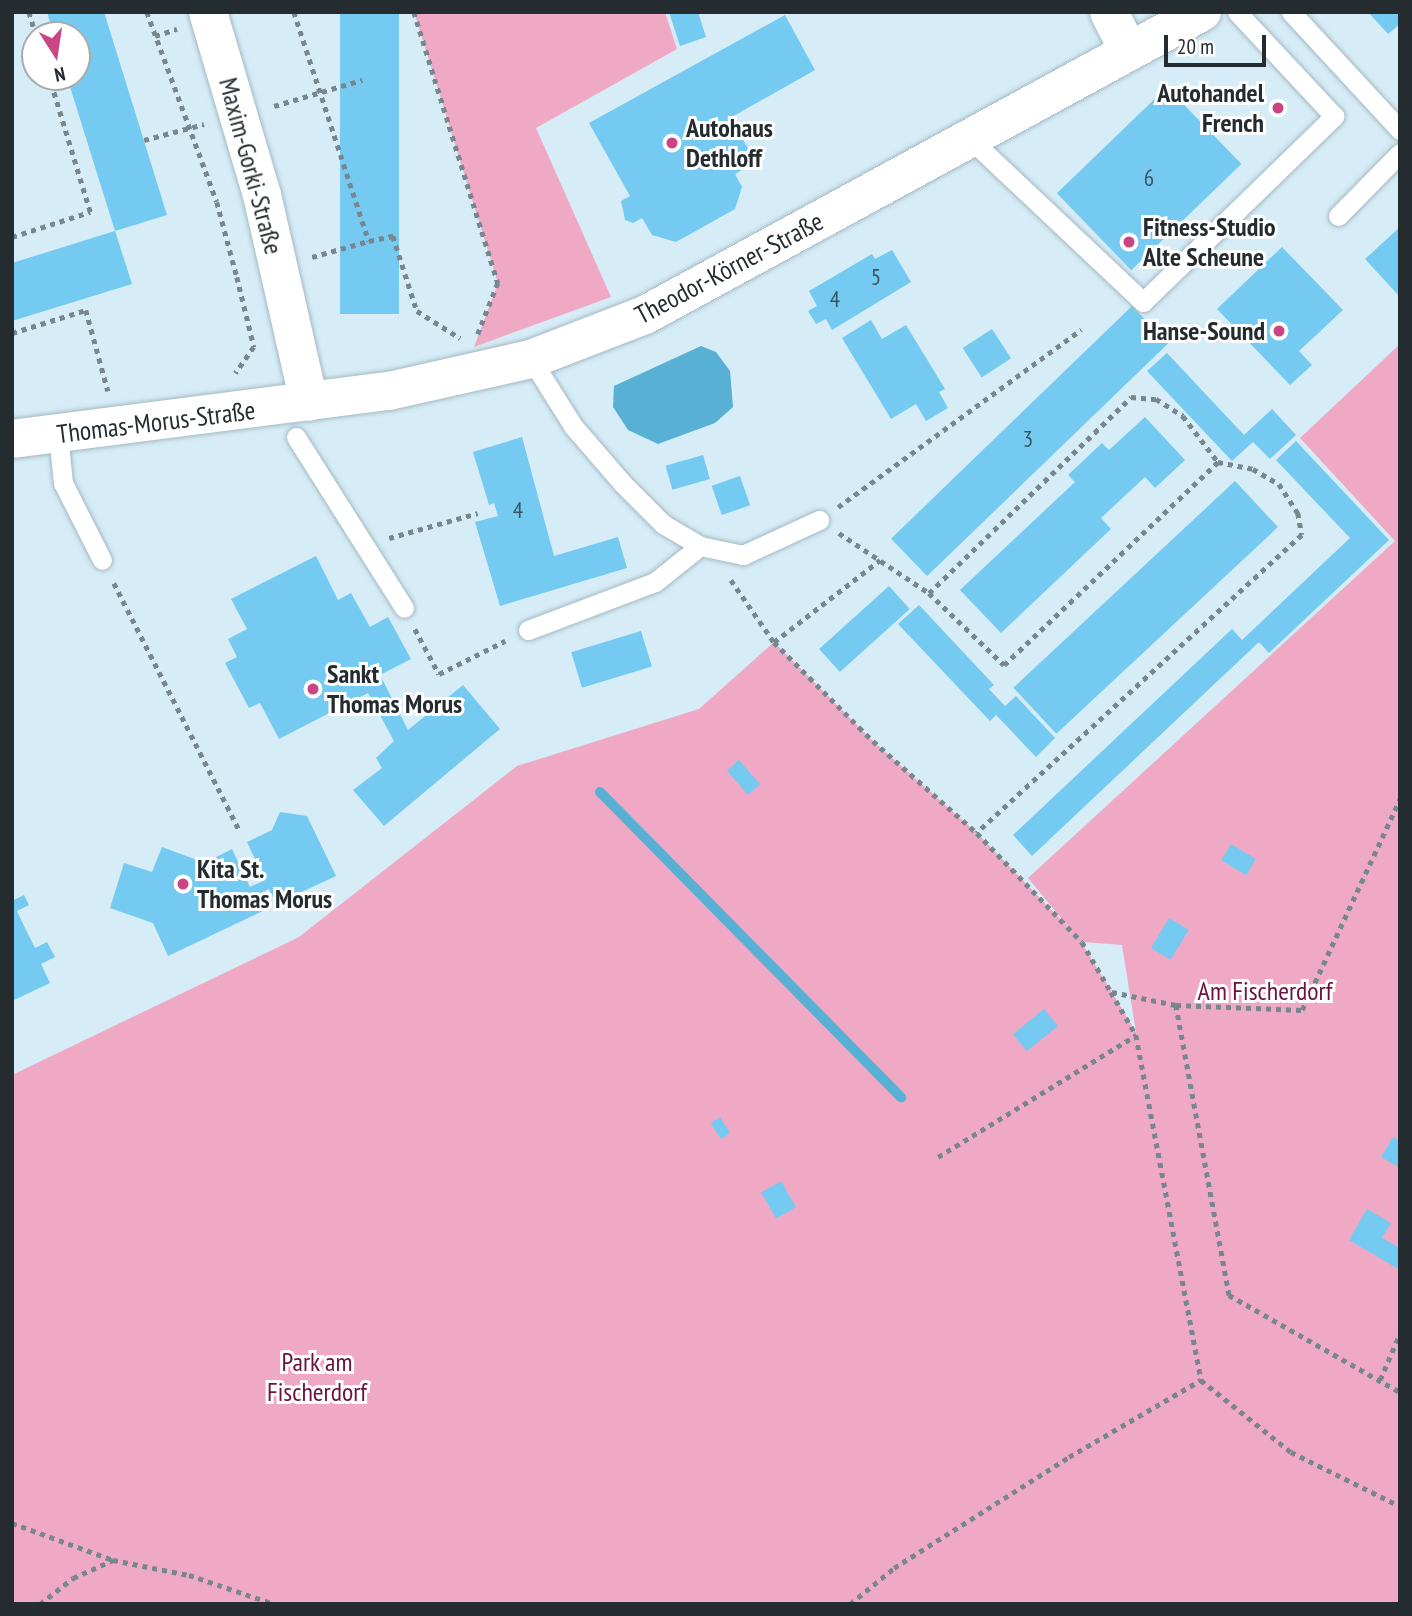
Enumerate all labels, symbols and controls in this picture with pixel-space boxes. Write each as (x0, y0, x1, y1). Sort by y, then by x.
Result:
north arrow (21, 21, 91, 91)
scale bar (1167, 21, 1268, 65)
text: 20 m (1177, 33, 1214, 60)
text: N (52, 62, 67, 87)
street label: Maxim-Gorki-Straße (212, 74, 290, 258)
place label: Autohandel French (1157, 77, 1264, 138)
marker: Autohandel French (1270, 100, 1286, 116)
place label: Autohaus Dethloff (686, 112, 773, 174)
marker: Autohaus Dethloff (664, 135, 680, 151)
house number: 6 (1144, 164, 1154, 192)
street label: Theodor-Körner-Straße (630, 205, 828, 331)
place label: Fitness-Studio Alte Scheune (1143, 211, 1276, 272)
marker: Fitness-Studio Alte Scheune (1121, 234, 1137, 250)
house number: 5 (871, 263, 881, 291)
house number: 4 (830, 285, 840, 313)
place label: Hanse-Sound (1143, 315, 1265, 347)
marker: Hanse-Sound (1271, 323, 1287, 339)
street label: Thomas-Morus-Straße (55, 394, 257, 450)
house number: 3 (1023, 425, 1033, 453)
house number: 4 (513, 496, 523, 524)
place label: Sankt Thomas Morus (327, 658, 462, 720)
marker: Sankt Thomas Morus (305, 681, 321, 697)
place label: Kita St. Thomas Morus (197, 853, 332, 914)
marker: Kita St. Thomas Morus (175, 876, 191, 892)
park label: Am Fischerdorf (1198, 975, 1332, 1007)
park label: Park am Fischerdorf (267, 1346, 367, 1408)

